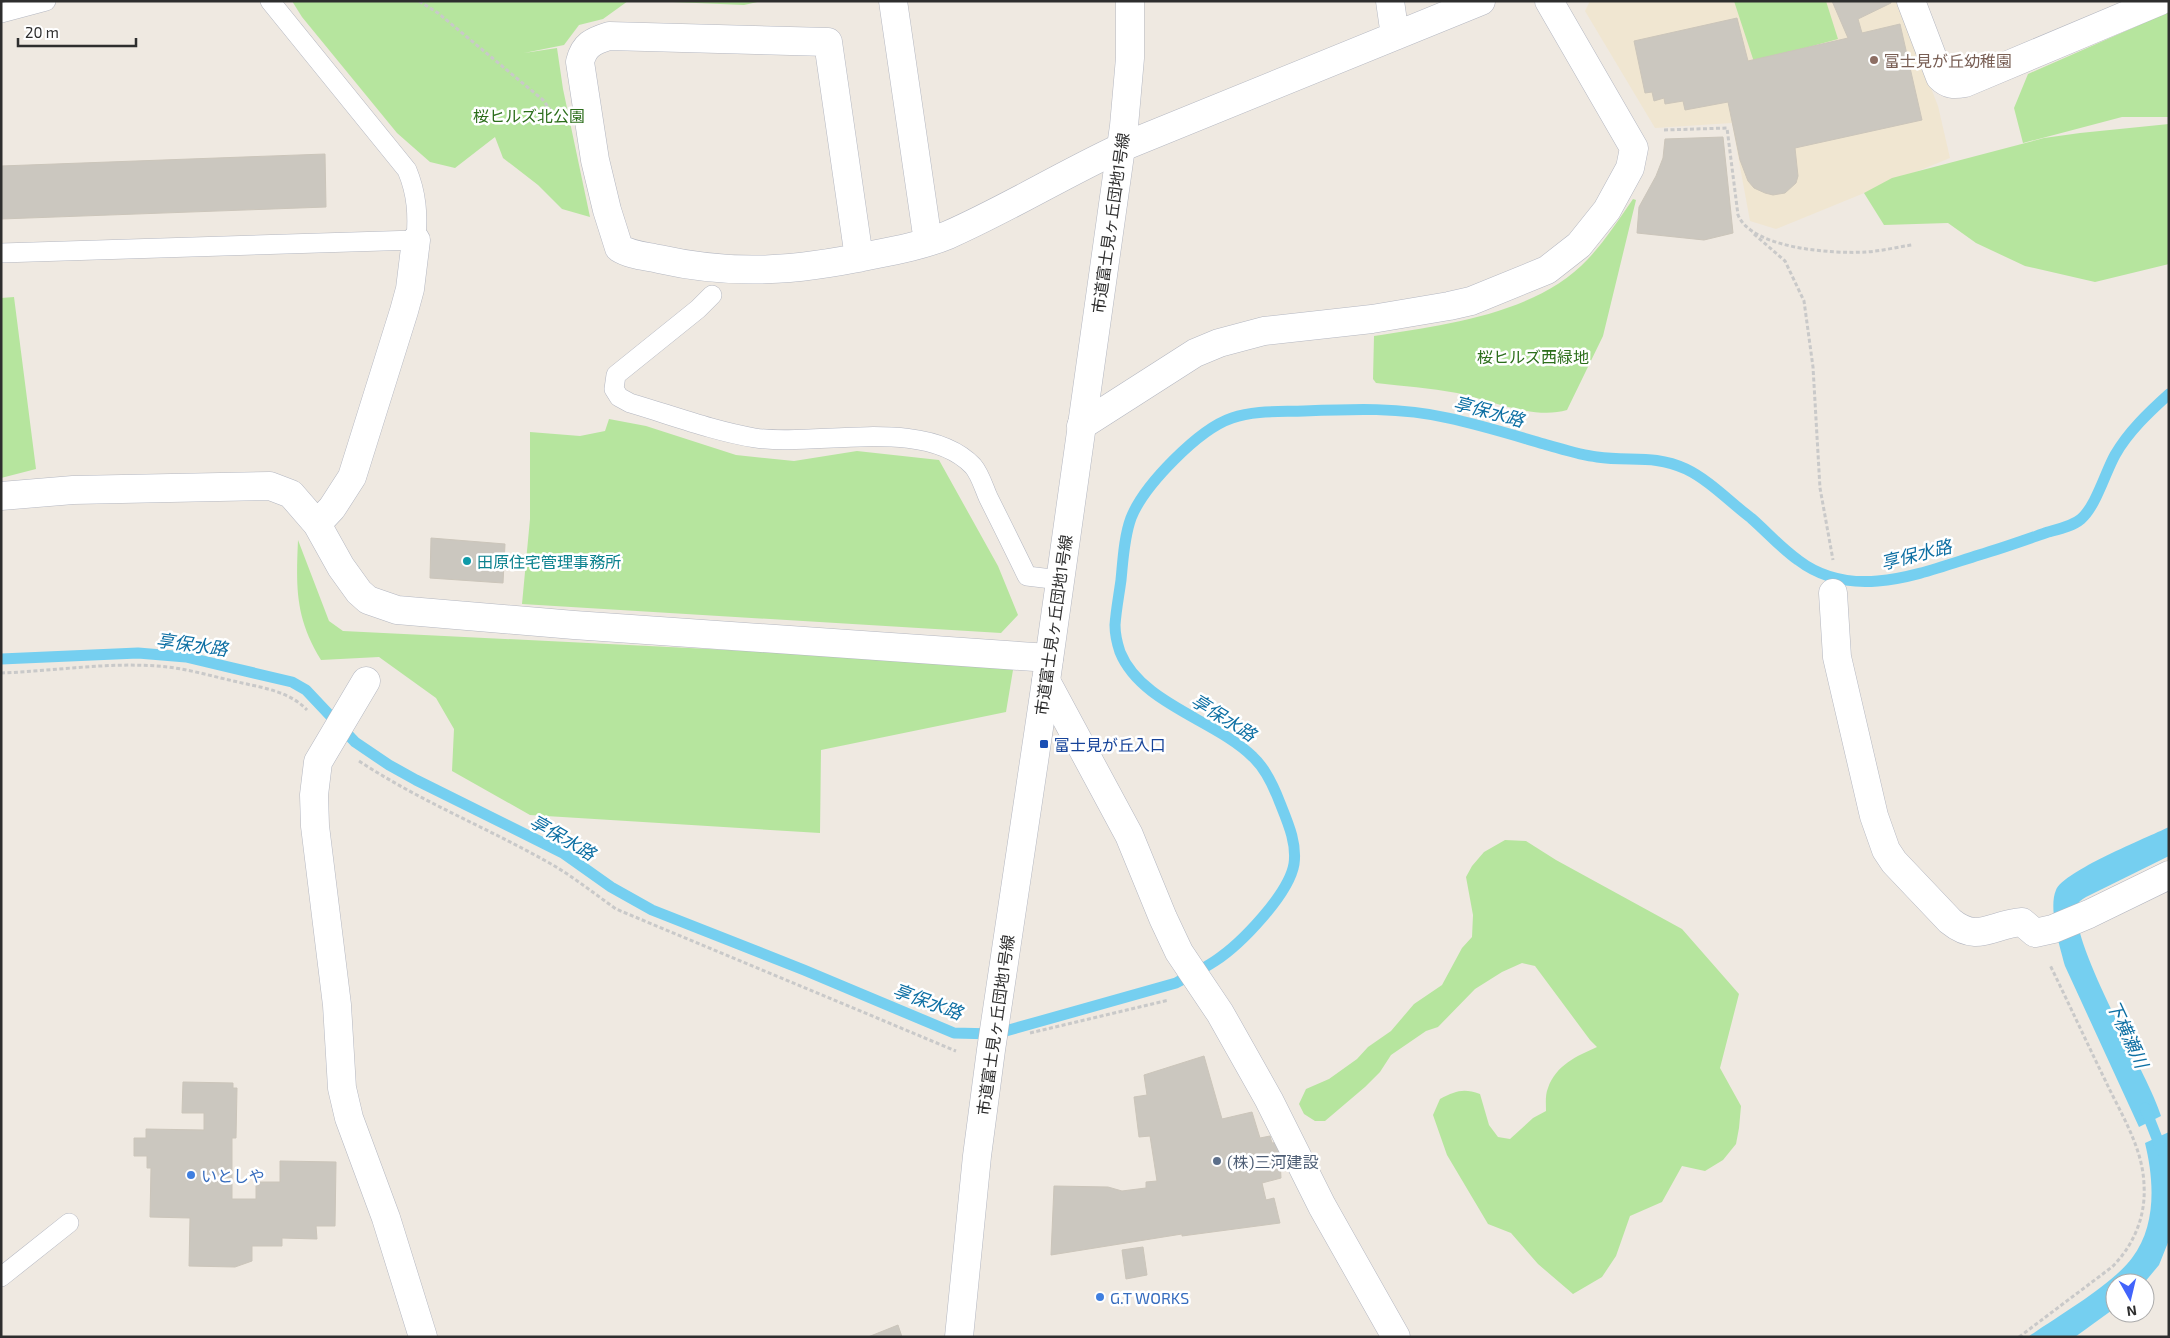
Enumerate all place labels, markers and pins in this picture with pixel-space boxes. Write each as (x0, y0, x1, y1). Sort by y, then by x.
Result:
place label: 富士見が丘幼稚園 (1884, 51, 2012, 70)
marker: 富士見が丘幼稚園 (1868, 54, 1880, 66)
place label: 田原住宅管理事務所 (477, 552, 621, 571)
marker: 田原住宅管理事務所 (461, 555, 473, 567)
place label: 富士見が丘入口 (1054, 735, 1166, 754)
marker: 富士見が丘入口 (1038, 738, 1050, 750)
place label: (株)三河建設 (1227, 1152, 1319, 1171)
marker: (株)三河建設 (1211, 1155, 1223, 1167)
place label: いとしや (201, 1166, 265, 1185)
marker: いとしや (185, 1169, 197, 1181)
place label: G.T WORKS (1110, 1288, 1189, 1307)
marker: G.T WORKS (1094, 1291, 1106, 1303)

